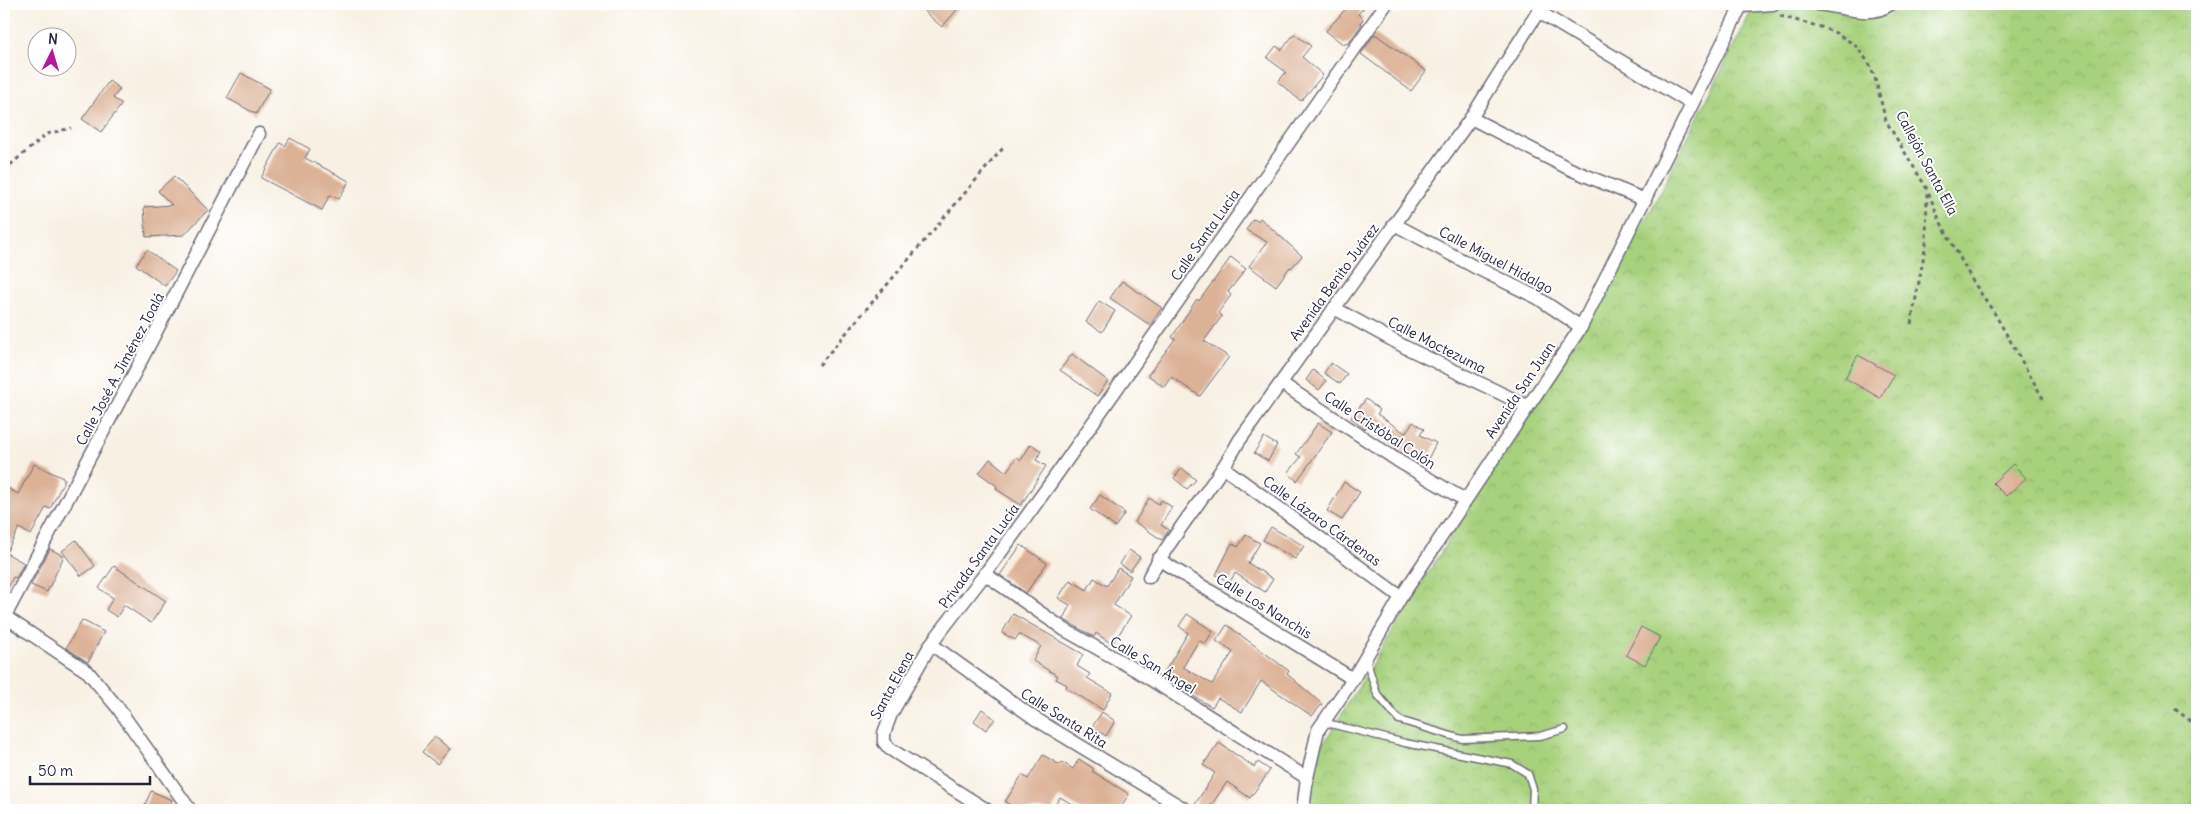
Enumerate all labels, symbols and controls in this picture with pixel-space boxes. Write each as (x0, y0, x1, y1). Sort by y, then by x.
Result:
north arrow (28, 28, 78, 78)
text: N (48, 30, 59, 48)
street label: Callejón Santa Ella (1892, 108, 1962, 218)
street label: Calle Santa Lucía (1167, 186, 1243, 284)
street label: Avenida Benito Juárez (1285, 220, 1383, 344)
street label: Calle Miguel Hidalgo (1436, 222, 1556, 298)
street label: Calle José A. Jiménez Toalá (72, 289, 168, 449)
street label: Calle Moctezuma (1385, 313, 1489, 377)
street label: Avenida San Juan (1481, 338, 1559, 442)
street label: Calle Cristóbal Colón (1321, 387, 1439, 473)
street label: Calle Lázaro Cárdenas (1259, 472, 1385, 570)
street label: Privada Santa Lucía (935, 500, 1023, 612)
street label: Calle Los Nanchis (1213, 569, 1315, 643)
street label: Calle San Ángel (1107, 632, 1199, 698)
street label: Santa Elena (866, 648, 918, 722)
street label: Calle Santa Rita (1017, 684, 1111, 752)
scale bar (30, 754, 150, 786)
text: 50 m (38, 761, 73, 780)

